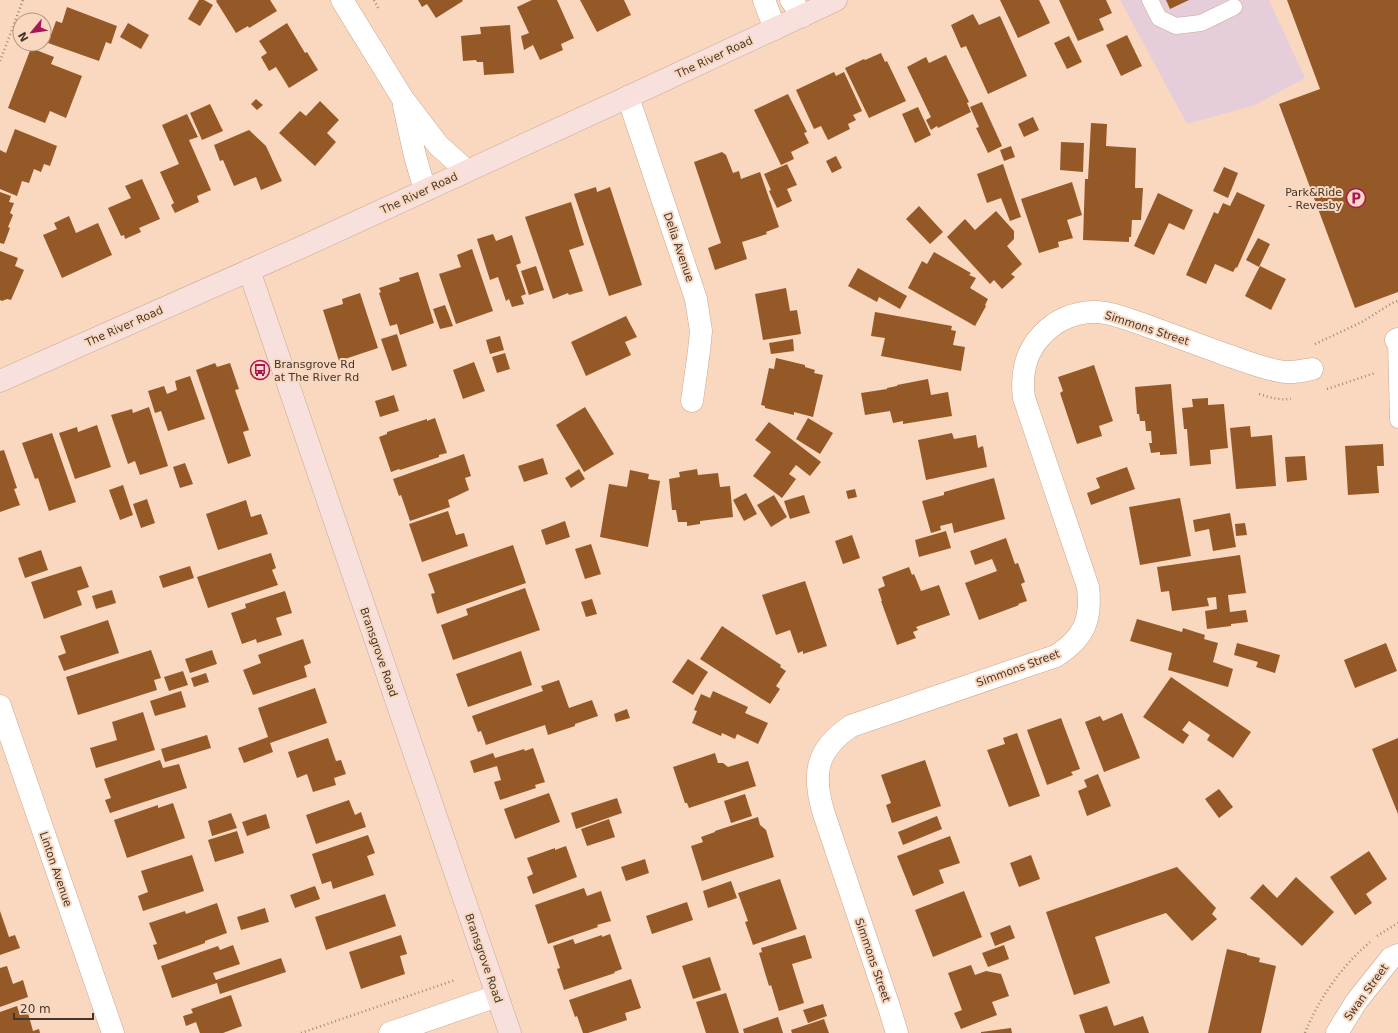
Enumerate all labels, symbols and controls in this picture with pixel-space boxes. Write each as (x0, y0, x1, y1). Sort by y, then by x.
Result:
north arrow (12, 12, 52, 52)
text: N (16, 29, 32, 44)
street label: The River Road (673, 34, 755, 81)
street label: The River Road (378, 170, 460, 217)
place label: Park&Ride - Revesby (1285, 186, 1342, 212)
parking icon: Park&Ride - Revesby (1345, 187, 1367, 209)
street label: Delia Avenue (661, 211, 697, 284)
street label: The River Road (82, 304, 165, 350)
street label: Simmons Street (1103, 309, 1191, 348)
place label: Bransgrove Rd at The River Rd (274, 358, 359, 384)
bus stop icon: Bransgrove Rd at The River Rd (249, 359, 271, 381)
street label: Bransgrove Road (357, 606, 400, 699)
street label: Simmons Street (975, 647, 1062, 690)
street label: Linton Avenue (37, 830, 75, 909)
street label: Bransgrove Road (462, 912, 505, 1005)
street label: Simmons Street (852, 917, 893, 1004)
street label: Swan Street (1342, 961, 1392, 1023)
scale bar (14, 995, 93, 1021)
text: 20 m (20, 1002, 51, 1016)

